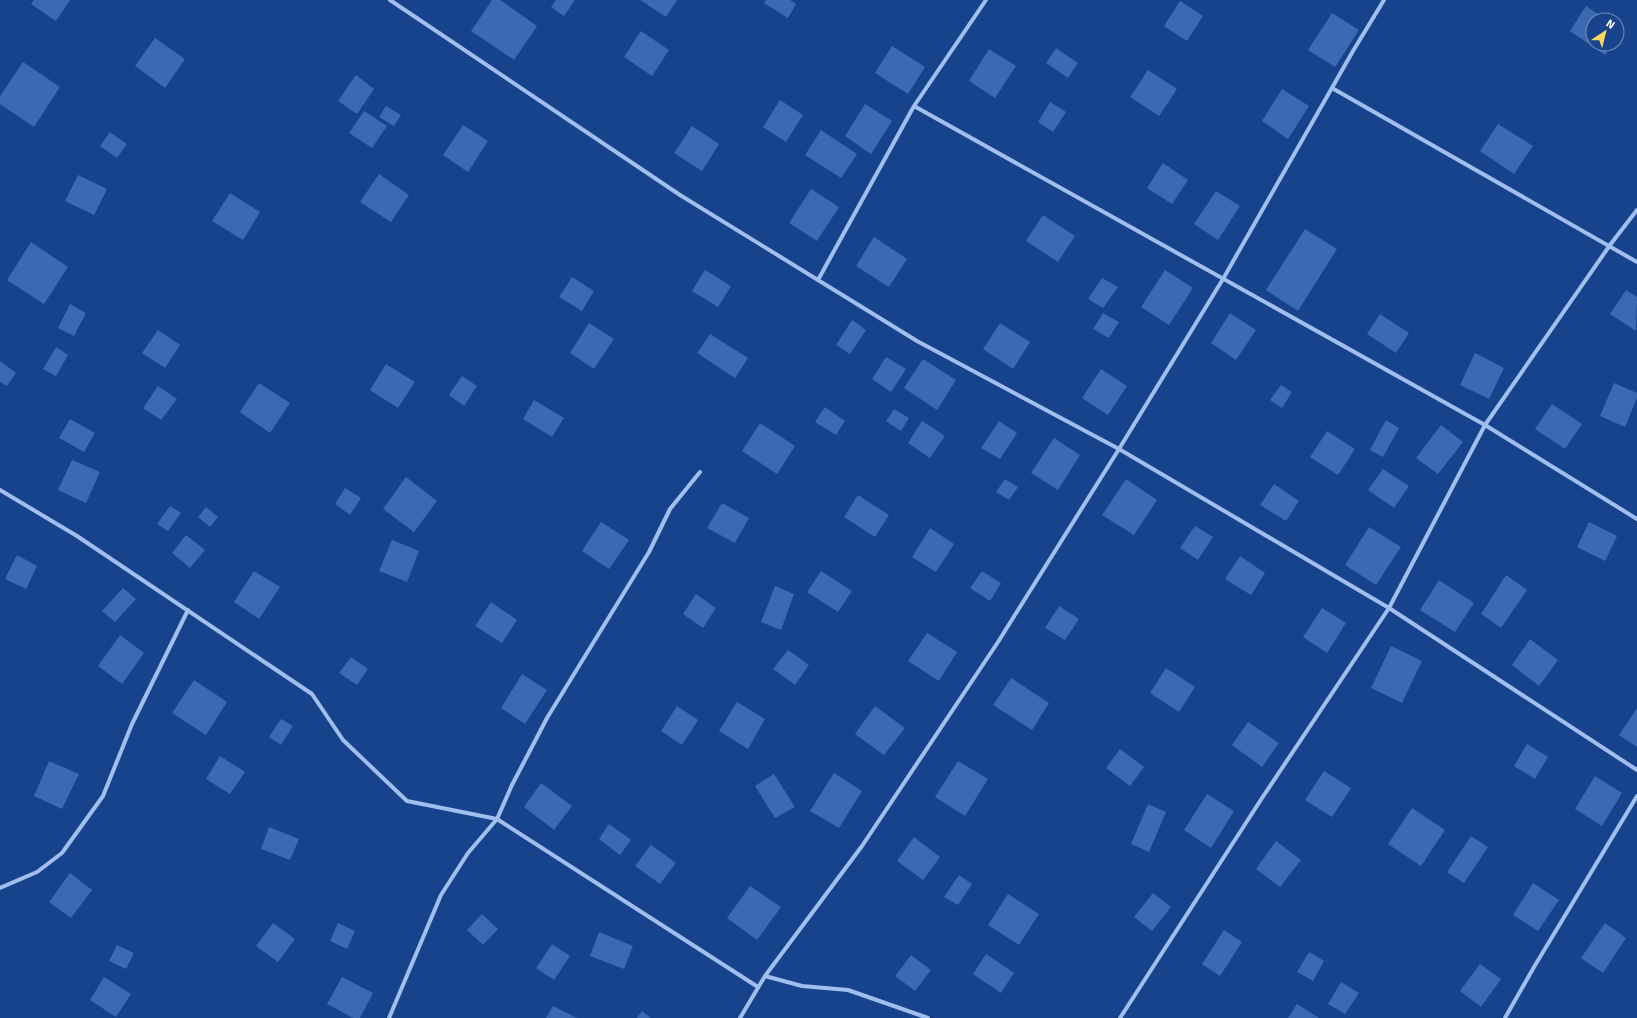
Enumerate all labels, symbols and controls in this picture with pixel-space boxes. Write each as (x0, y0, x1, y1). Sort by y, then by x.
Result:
north arrow (1585, 12, 1625, 52)
text: N (1604, 17, 1617, 32)

